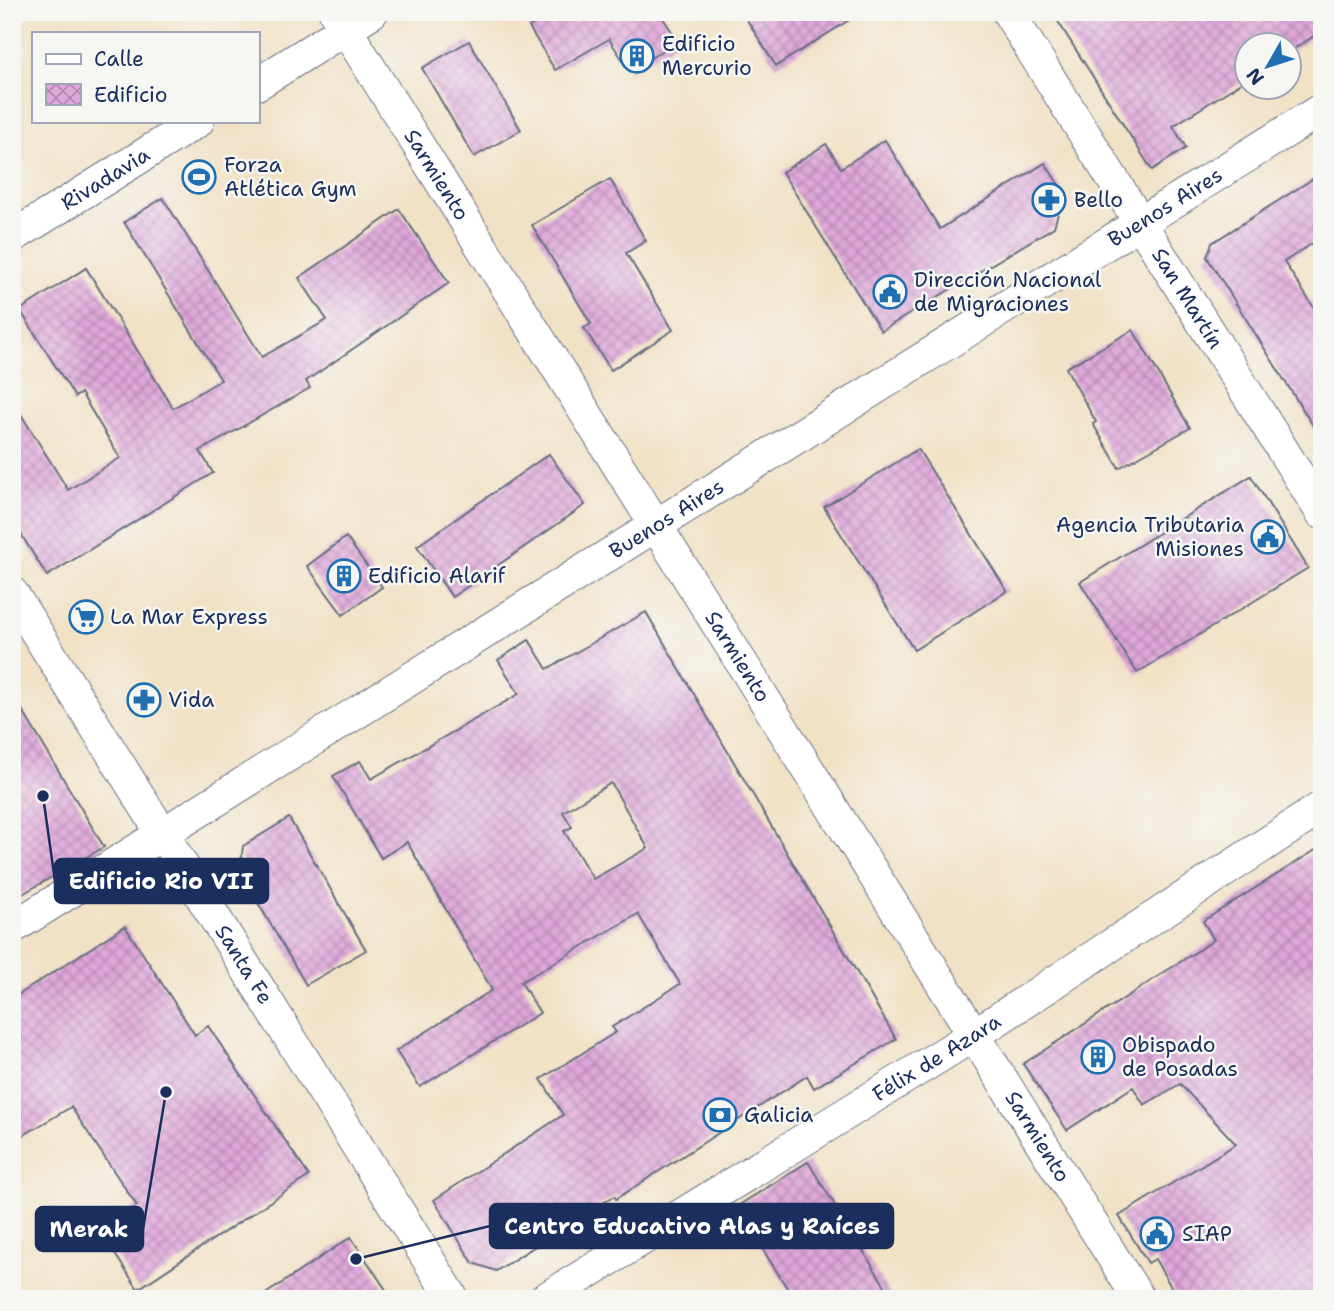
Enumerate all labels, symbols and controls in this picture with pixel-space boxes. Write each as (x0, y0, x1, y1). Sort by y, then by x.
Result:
place label: Edificio Mercurio (662, 30, 752, 82)
legend (32, 32, 259, 122)
north arrow (1232, 32, 1302, 102)
building icon: Edificio Mercurio (618, 37, 656, 75)
text: Calle (94, 45, 144, 73)
text: N (1241, 63, 1270, 90)
text: Edificio (94, 81, 167, 109)
street label: Sarmiento (398, 124, 476, 226)
street label: Rivadavia (56, 141, 155, 217)
place label: Forza Atlética Gym (224, 151, 357, 203)
sports icon: Forza Atlética Gym (180, 158, 218, 196)
street label: Buenos Aires (1103, 161, 1228, 253)
pharmacy icon: Bello (1030, 181, 1068, 219)
place label: Bello (1074, 186, 1123, 214)
street label: San Martín (1145, 243, 1230, 354)
place label: Dirección Nacional de Migraciones (914, 266, 1102, 318)
public building icon: Dirección Nacional de Migraciones (871, 273, 909, 311)
street label: Buenos Aires (604, 472, 729, 565)
place label: Agencia Tributaria Misiones (1056, 511, 1244, 563)
public building icon: Agencia Tributaria Misiones (1249, 518, 1287, 556)
building icon: Edificio Alarif (325, 557, 363, 595)
place label: Edificio Alarif (368, 562, 506, 590)
supermarket icon: La Mar Express (67, 598, 105, 636)
place label: La Mar Express (110, 603, 268, 631)
street label: Sarmiento (699, 606, 777, 707)
pharmacy icon: Vida (125, 681, 163, 719)
place label: Vida (168, 686, 214, 714)
callout: Edificio Rio VII (55, 859, 268, 903)
text: Edificio Rio VII (68, 866, 254, 896)
street label: Santa Fe (209, 919, 279, 1010)
street label: Félix de Azara (867, 1007, 1006, 1108)
place label: Obispado de Posadas (1122, 1031, 1238, 1083)
building icon: Obispado de Posadas (1079, 1038, 1117, 1076)
street label: Sarmiento (998, 1086, 1077, 1188)
bank icon: Galicia (701, 1096, 739, 1134)
place label: Galicia (744, 1101, 813, 1129)
callout: Centro Educativo Alas y Raíces (490, 1204, 893, 1248)
callout: Merak (36, 1207, 143, 1251)
text: Centro Educativo Alas y Raíces (504, 1211, 880, 1241)
text: Merak (50, 1214, 128, 1244)
public building icon: SIAP (1138, 1215, 1176, 1253)
place label: SIAP (1182, 1220, 1232, 1248)

